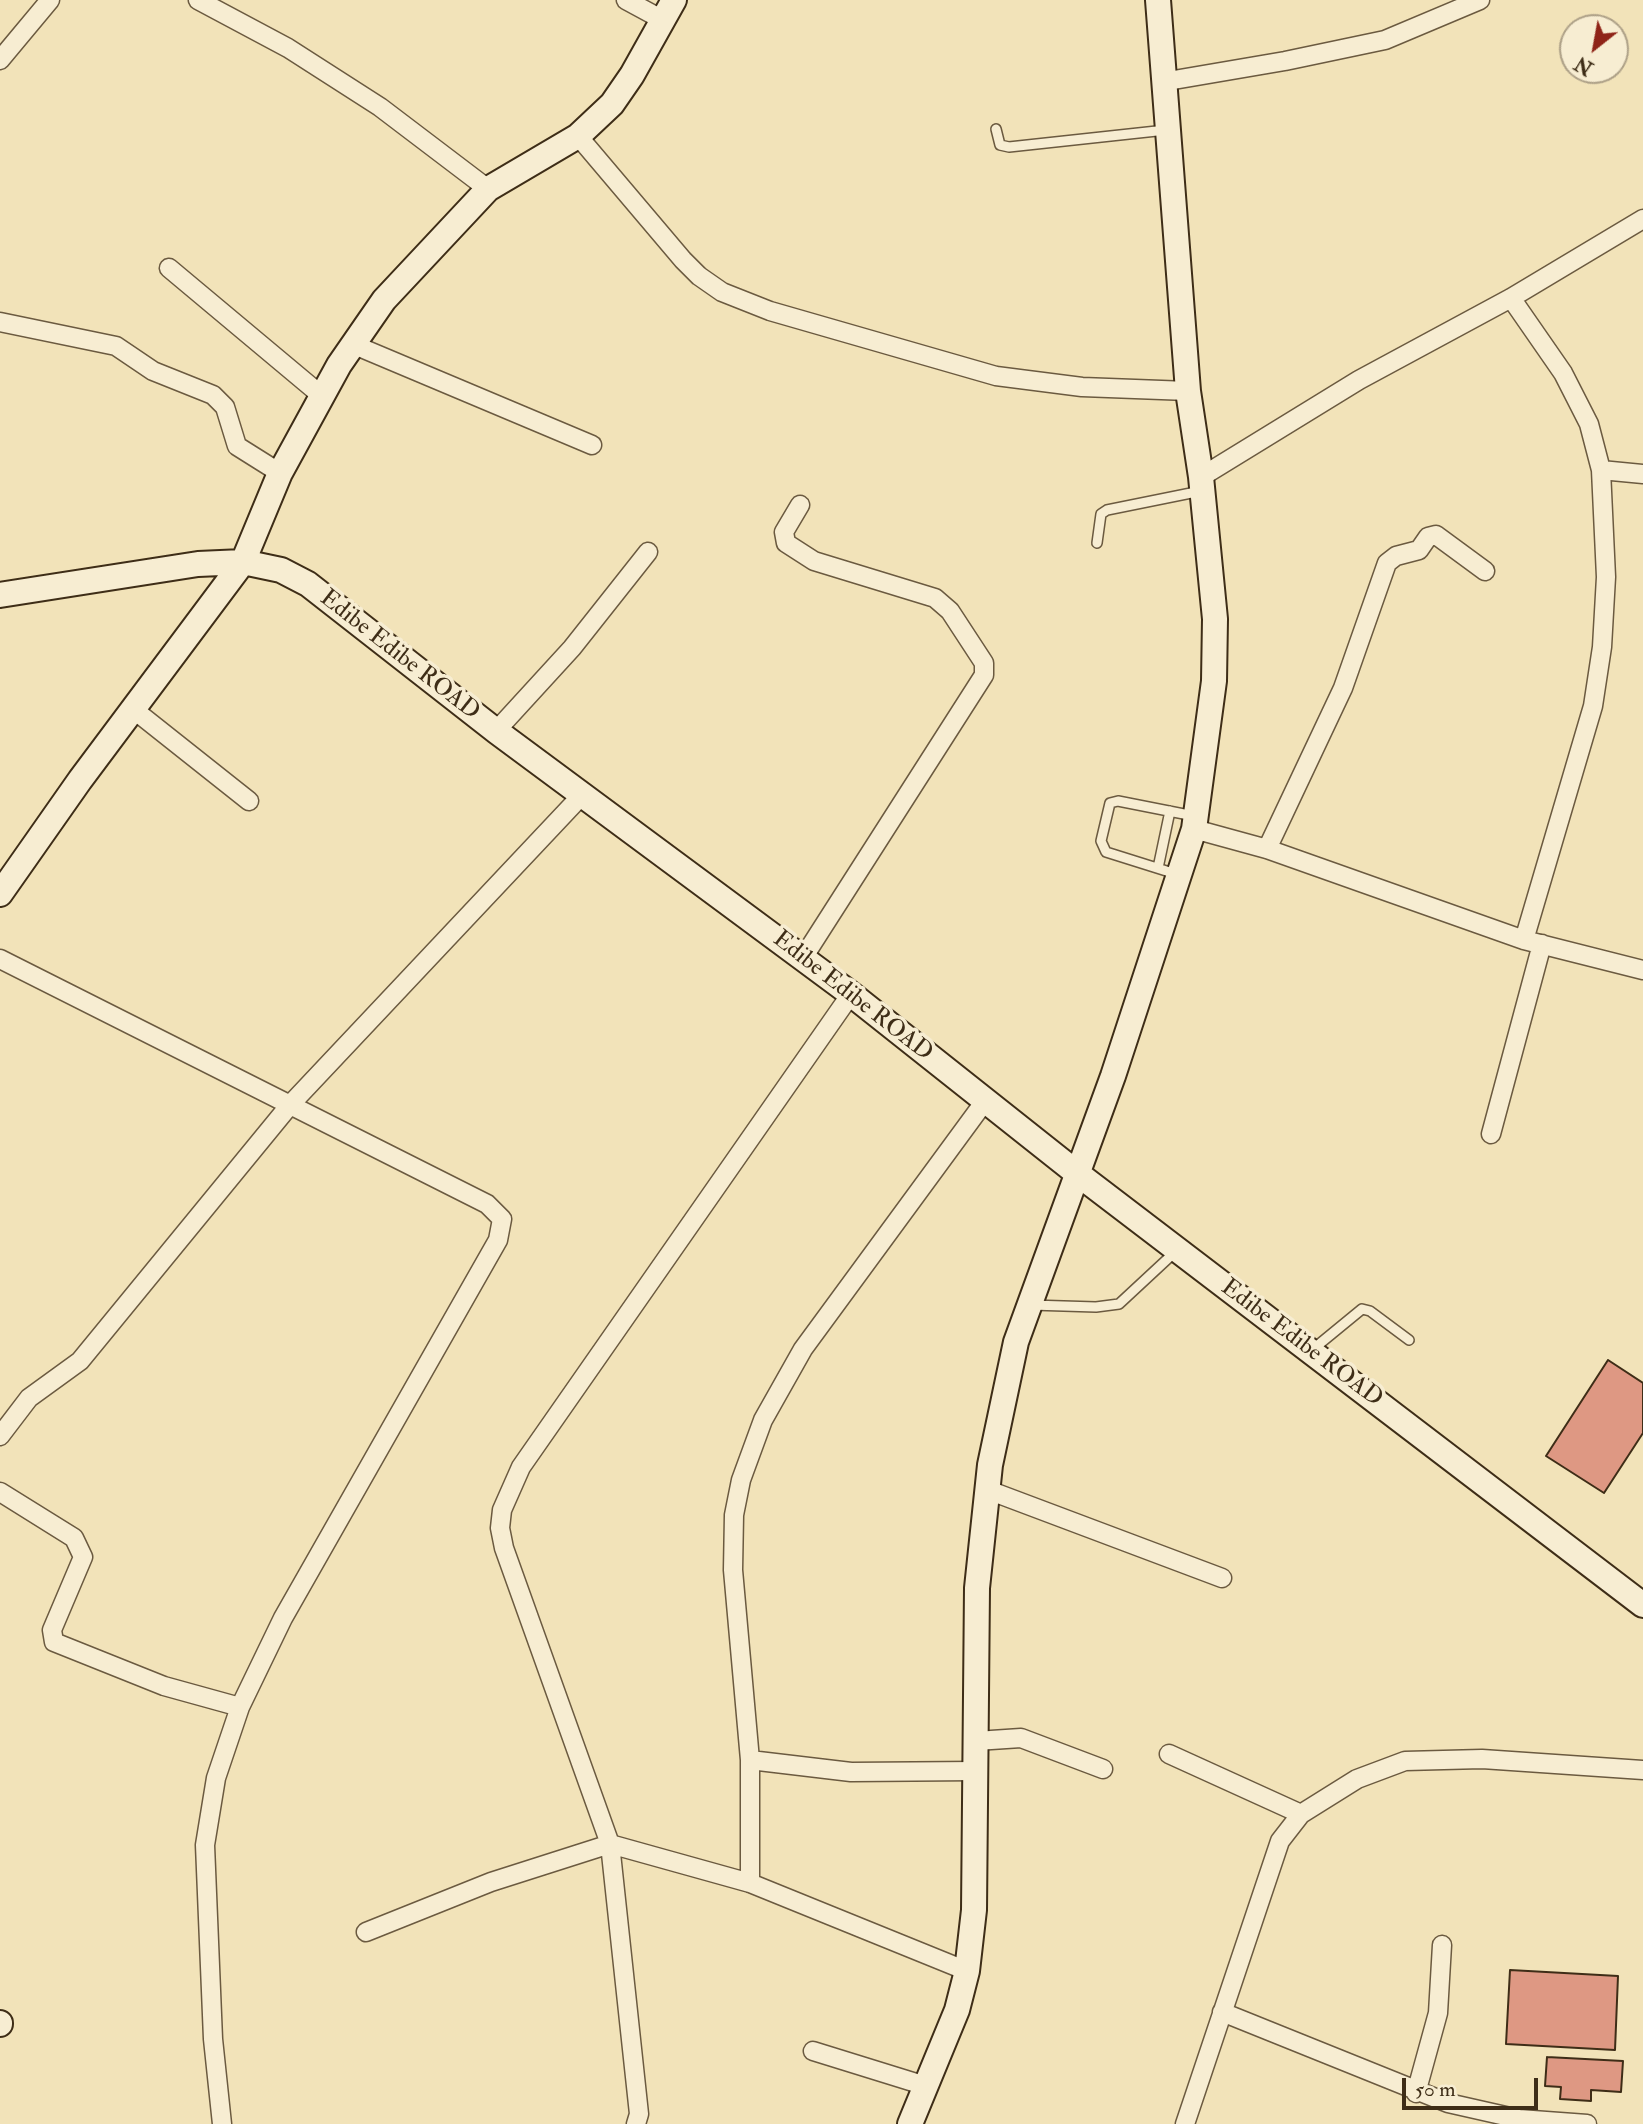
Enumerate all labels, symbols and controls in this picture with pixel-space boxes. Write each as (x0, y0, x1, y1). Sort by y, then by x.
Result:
north arrow (1559, 14, 1629, 84)
text: N (1571, 51, 1598, 80)
street label: Edibe Edibe ROAD (313, 585, 485, 727)
street label: Edibe Edibe ROAD (766, 926, 938, 1068)
street label: Edibe Edibe ROAD (1214, 1274, 1388, 1414)
scale bar (1405, 2064, 1542, 2108)
text: 50 m (1415, 2076, 1456, 2103)

